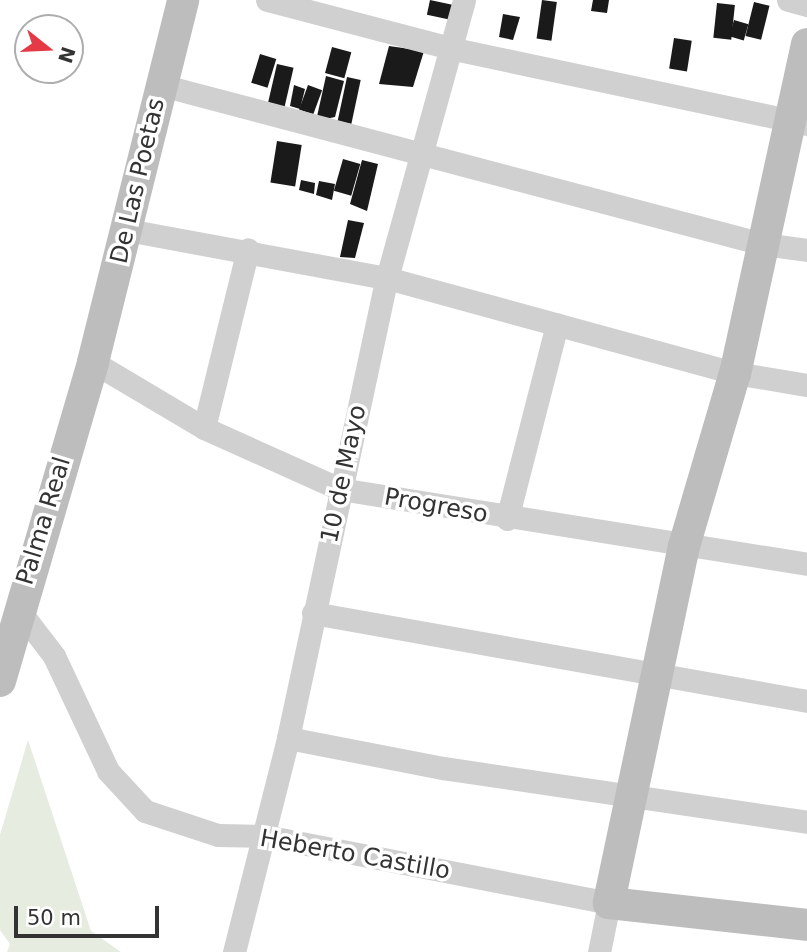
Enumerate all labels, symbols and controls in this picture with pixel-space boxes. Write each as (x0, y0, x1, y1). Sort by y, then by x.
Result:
north arrow (14, 14, 84, 84)
text: N (54, 44, 80, 66)
street label: De Las Poetas (105, 96, 171, 266)
street label: 10 de Mayo (315, 402, 373, 546)
street label: Palma Real (11, 454, 77, 588)
street label: Progreso (382, 483, 490, 529)
street label: Heberto Castillo (258, 824, 452, 886)
scale bar (18, 892, 163, 936)
text: 50 m (27, 906, 81, 930)

